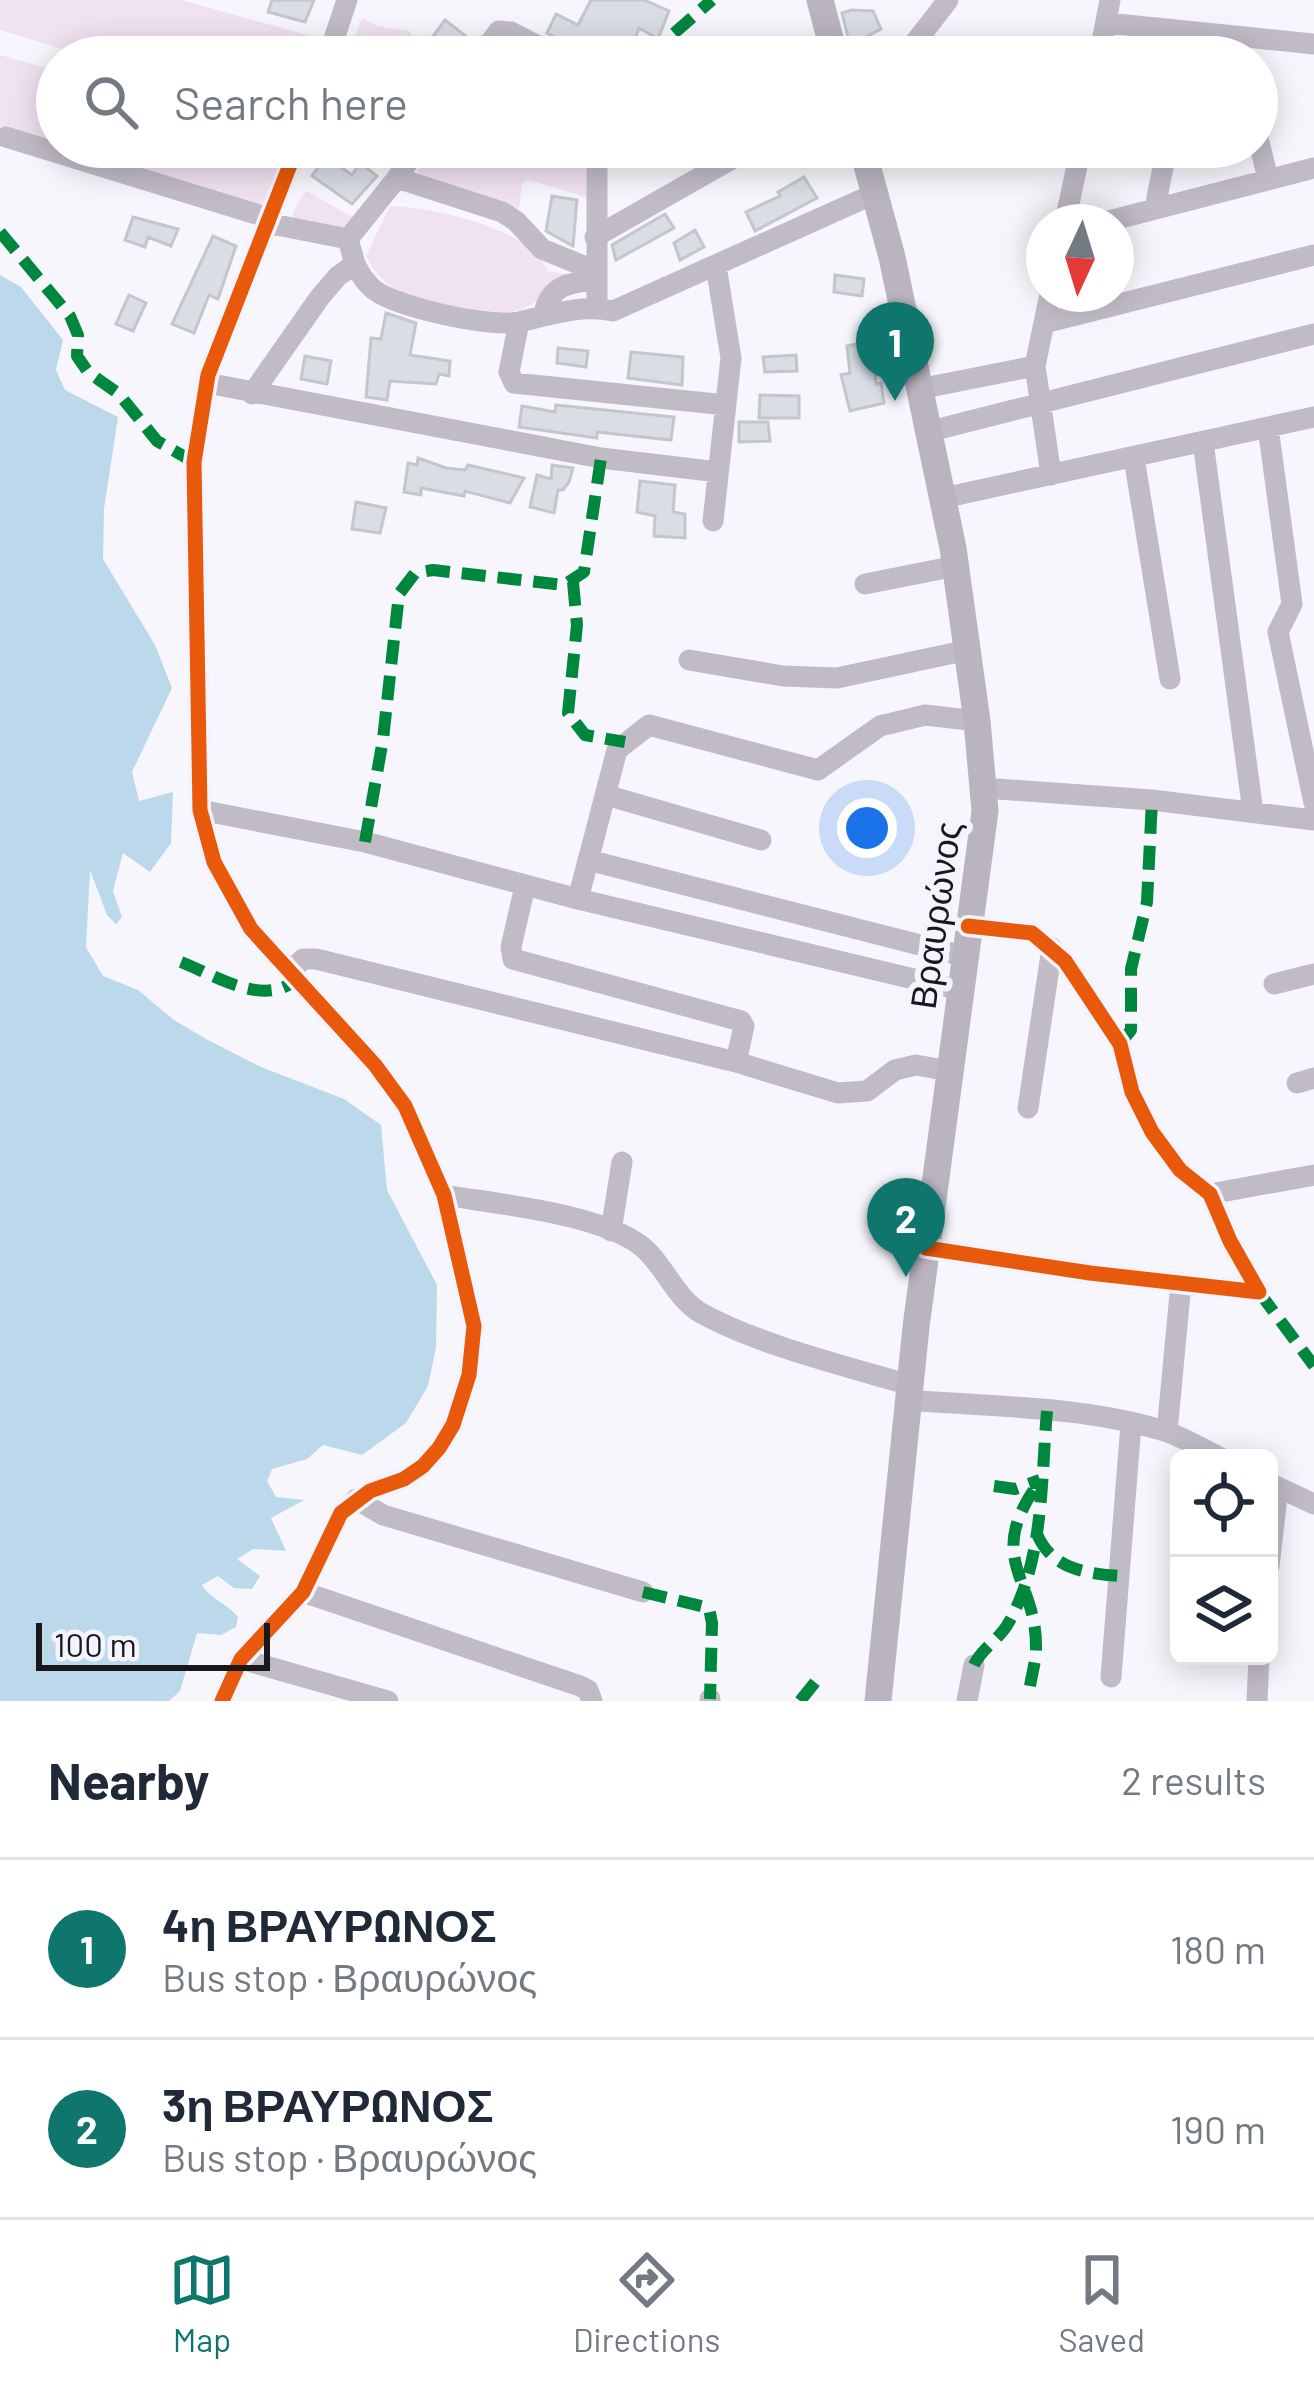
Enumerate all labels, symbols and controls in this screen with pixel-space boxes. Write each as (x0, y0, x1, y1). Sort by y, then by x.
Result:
search box (36, 36, 1278, 168)
icon: search (78, 69, 144, 135)
text: Search here (174, 75, 408, 129)
north arrow (1026, 204, 1134, 312)
pin: 1 (856, 302, 934, 401)
your location (837, 798, 897, 858)
street label: Βραυρώνος (900, 818, 969, 1012)
pin: 2 (867, 1178, 945, 1277)
map controls (1170, 1449, 1278, 1665)
button: locate (1170, 1449, 1278, 1557)
button: layers (1170, 1557, 1278, 1665)
scale bar (36, 1617, 270, 1670)
text: 100 m (54, 1624, 137, 1664)
text: Nearby (48, 1749, 209, 1810)
text: 2 results (1121, 1756, 1266, 1803)
text: 4η ΒΡΑΥΡΩΝΟΣ (162, 1897, 496, 1951)
text: 1 (80, 1925, 94, 1972)
text: 180 m (1170, 1925, 1266, 1972)
text: Bus stop · Βραυρώνος (162, 1953, 537, 2000)
text: 3η ΒΡΑΥΡΩΝΟΣ (162, 2077, 493, 2131)
text: 2 (76, 2105, 98, 2152)
text: 190 m (1170, 2105, 1266, 2152)
text: Bus stop · Βραυρώνος (162, 2133, 537, 2180)
tab: Map (169, 2247, 235, 2359)
tab: Directions (573, 2247, 720, 2359)
tab: Saved (1058, 2247, 1145, 2359)

